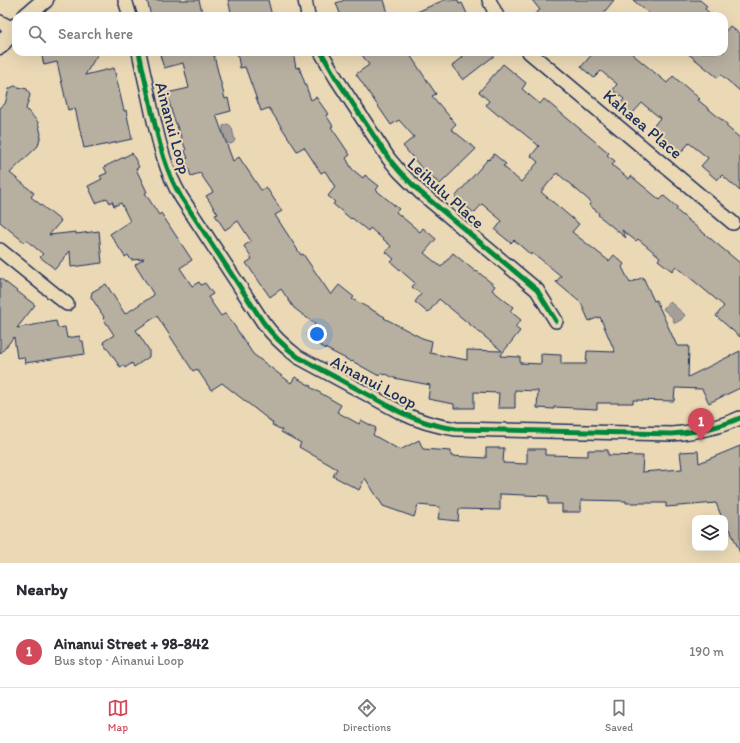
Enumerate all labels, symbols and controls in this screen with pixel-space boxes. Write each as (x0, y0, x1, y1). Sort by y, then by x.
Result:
search box (12, 12, 728, 56)
icon: search (26, 23, 48, 45)
text: Search here (58, 25, 133, 43)
street label: Ainanui Loop (151, 80, 195, 176)
street label: Kahaea Place (599, 85, 687, 163)
street label: Leihulu Place (403, 153, 489, 233)
your location (307, 324, 327, 344)
street label: Ainanui Loop (327, 351, 421, 413)
pin: 1 (688, 408, 714, 441)
map controls (692, 515, 728, 551)
button: layers (692, 515, 728, 551)
text: Nearby (16, 579, 68, 599)
text: Ainanui Street + 98-842 (54, 635, 209, 653)
text: 1 (26, 644, 32, 659)
text: 190 m (689, 644, 724, 659)
text: Bus stop · Ainanui Loop (54, 653, 184, 668)
tab: Map (107, 697, 129, 734)
tab: Directions (343, 697, 391, 734)
tab: Saved (605, 697, 633, 734)

